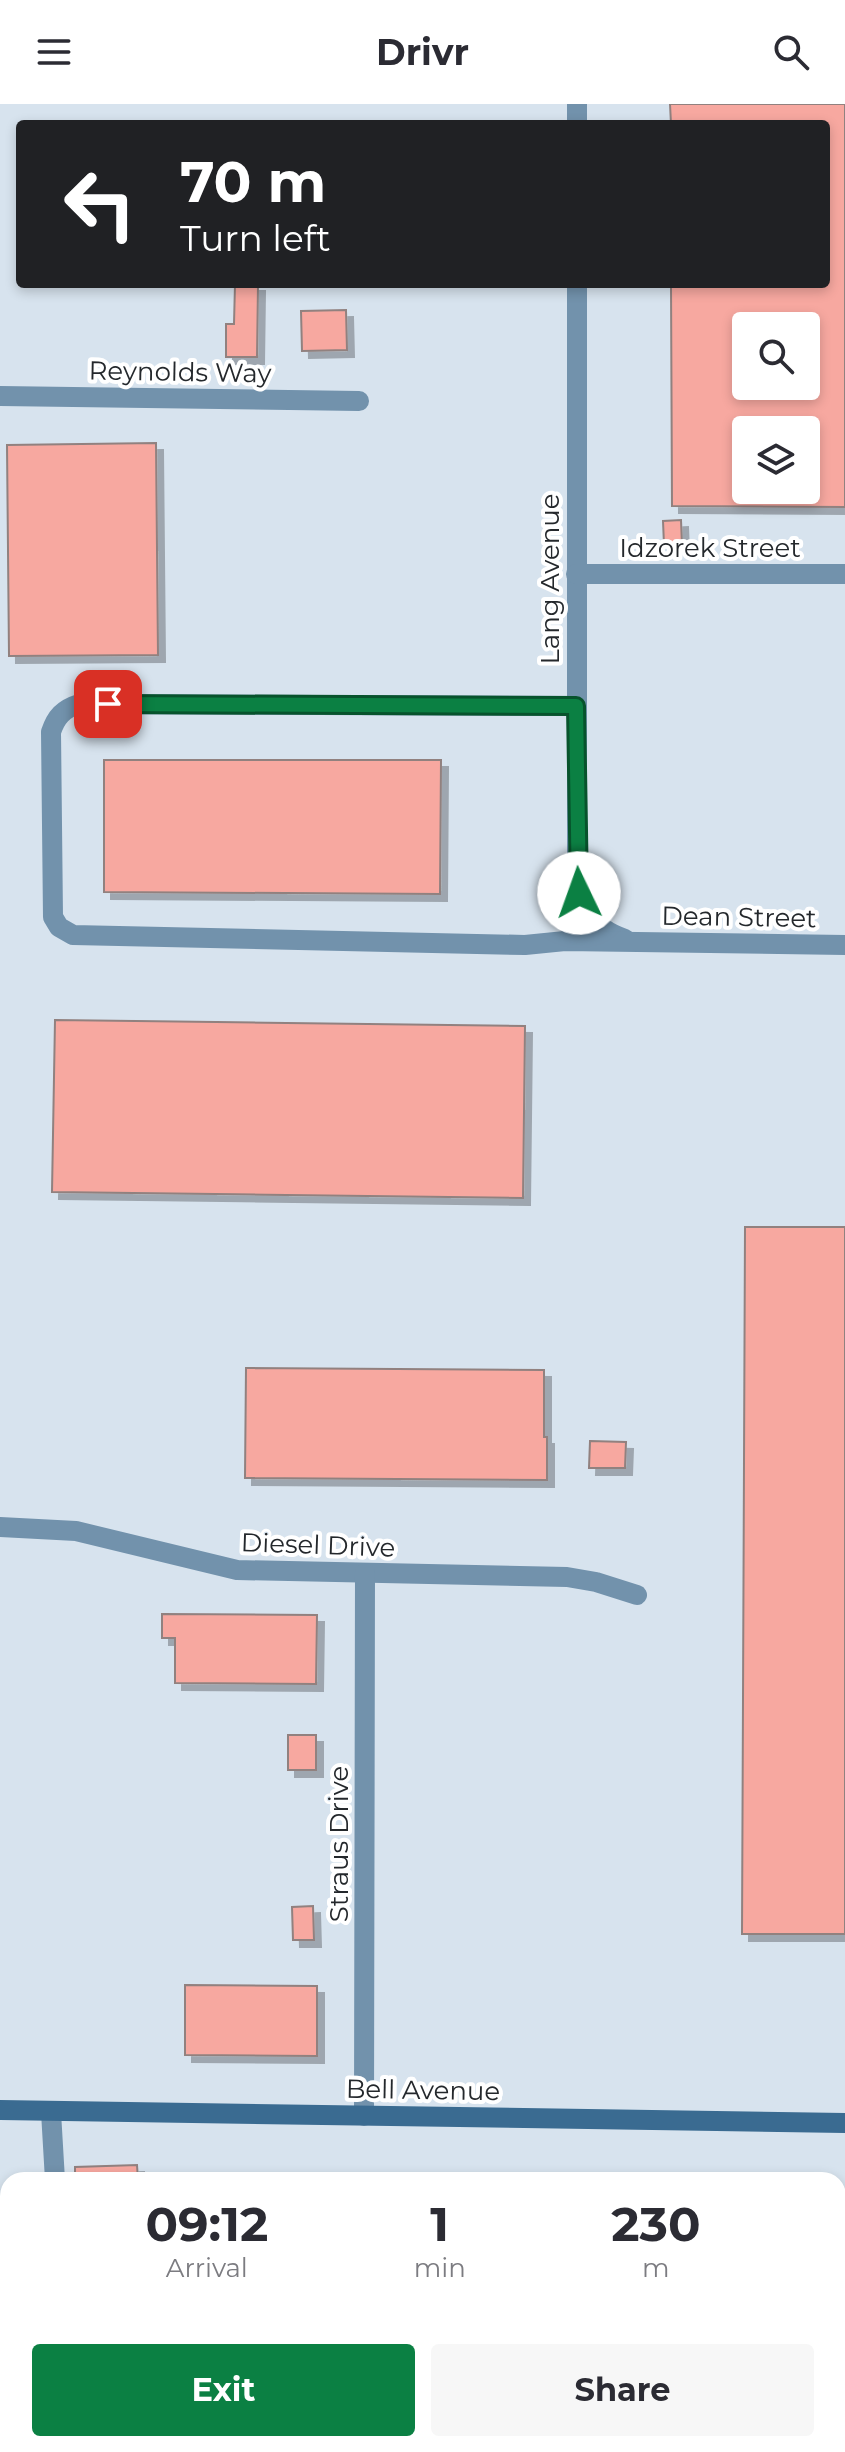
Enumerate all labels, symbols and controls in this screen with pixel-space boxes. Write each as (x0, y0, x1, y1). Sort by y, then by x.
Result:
icon: menu (32, 30, 76, 74)
text: Drivr (376, 30, 469, 74)
icon: search (769, 30, 813, 74)
text: 70 m (180, 148, 326, 216)
icon: left (48, 152, 152, 256)
text: Turn left (180, 216, 331, 260)
map controls (732, 312, 820, 504)
button: search (732, 312, 820, 400)
street label: Reynolds Way (88, 354, 273, 390)
button: layers (732, 416, 820, 504)
street label: Lang Avenue (534, 494, 566, 664)
street label: Idzorek Street (619, 532, 801, 564)
pin (74, 670, 142, 738)
icon: arrive (86, 682, 130, 726)
position arrow (537, 851, 621, 935)
street label: Dean Street (661, 900, 817, 934)
street label: Diesel Drive (240, 1526, 396, 1564)
street label: Straus Drive (323, 1766, 355, 1922)
street label: Bell Avenue (346, 2073, 500, 2107)
text: 09:12 (145, 2195, 268, 2253)
text: 1 (430, 2195, 449, 2253)
text: 230 (611, 2195, 701, 2253)
text: Arrival (166, 2252, 248, 2284)
text: min (414, 2252, 466, 2284)
text: m (642, 2252, 670, 2284)
button: Exit (32, 2344, 415, 2436)
button: Share (431, 2344, 814, 2436)

